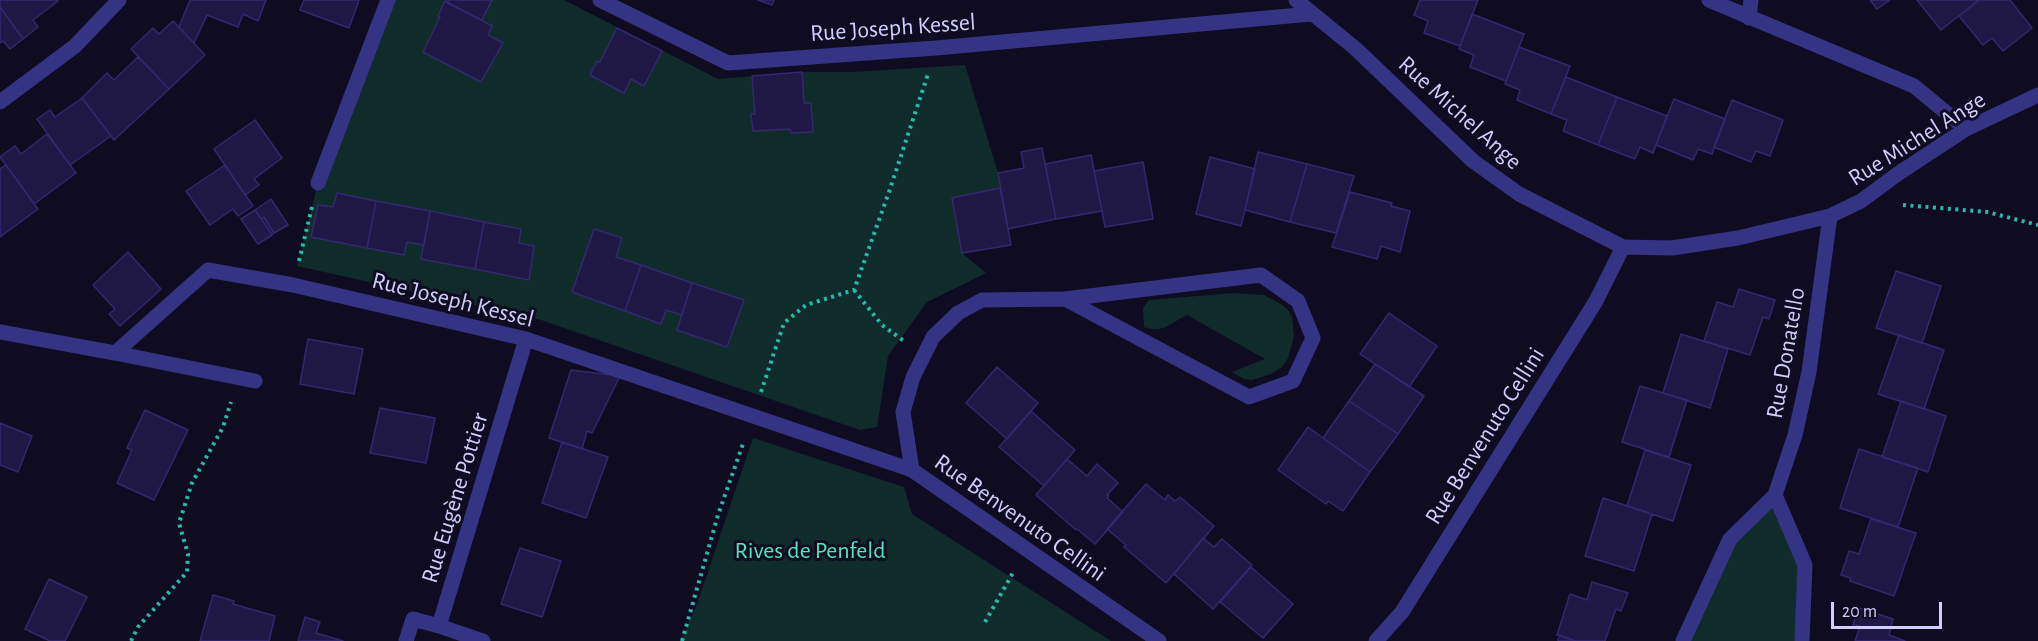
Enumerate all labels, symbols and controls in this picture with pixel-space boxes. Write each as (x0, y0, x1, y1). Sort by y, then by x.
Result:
street label: Rue Joseph Kessel (809, 8, 977, 48)
street label: Rue Michel Ange (1392, 50, 1528, 176)
street label: Rue Michel Ange (1843, 85, 1991, 193)
street label: Rue Joseph Kessel (369, 266, 537, 334)
street label: Rue Donatello (1760, 285, 1812, 421)
street label: Rue Benvenuto Cellini (1419, 342, 1551, 530)
street label: Rue Eugène Pottier (415, 409, 495, 587)
street label: Rue Benvenuto Cellini (929, 448, 1111, 588)
park label: Rives de Penfeld (734, 537, 886, 565)
scale bar (1834, 590, 1945, 628)
text: 20 m (1842, 603, 1877, 621)

